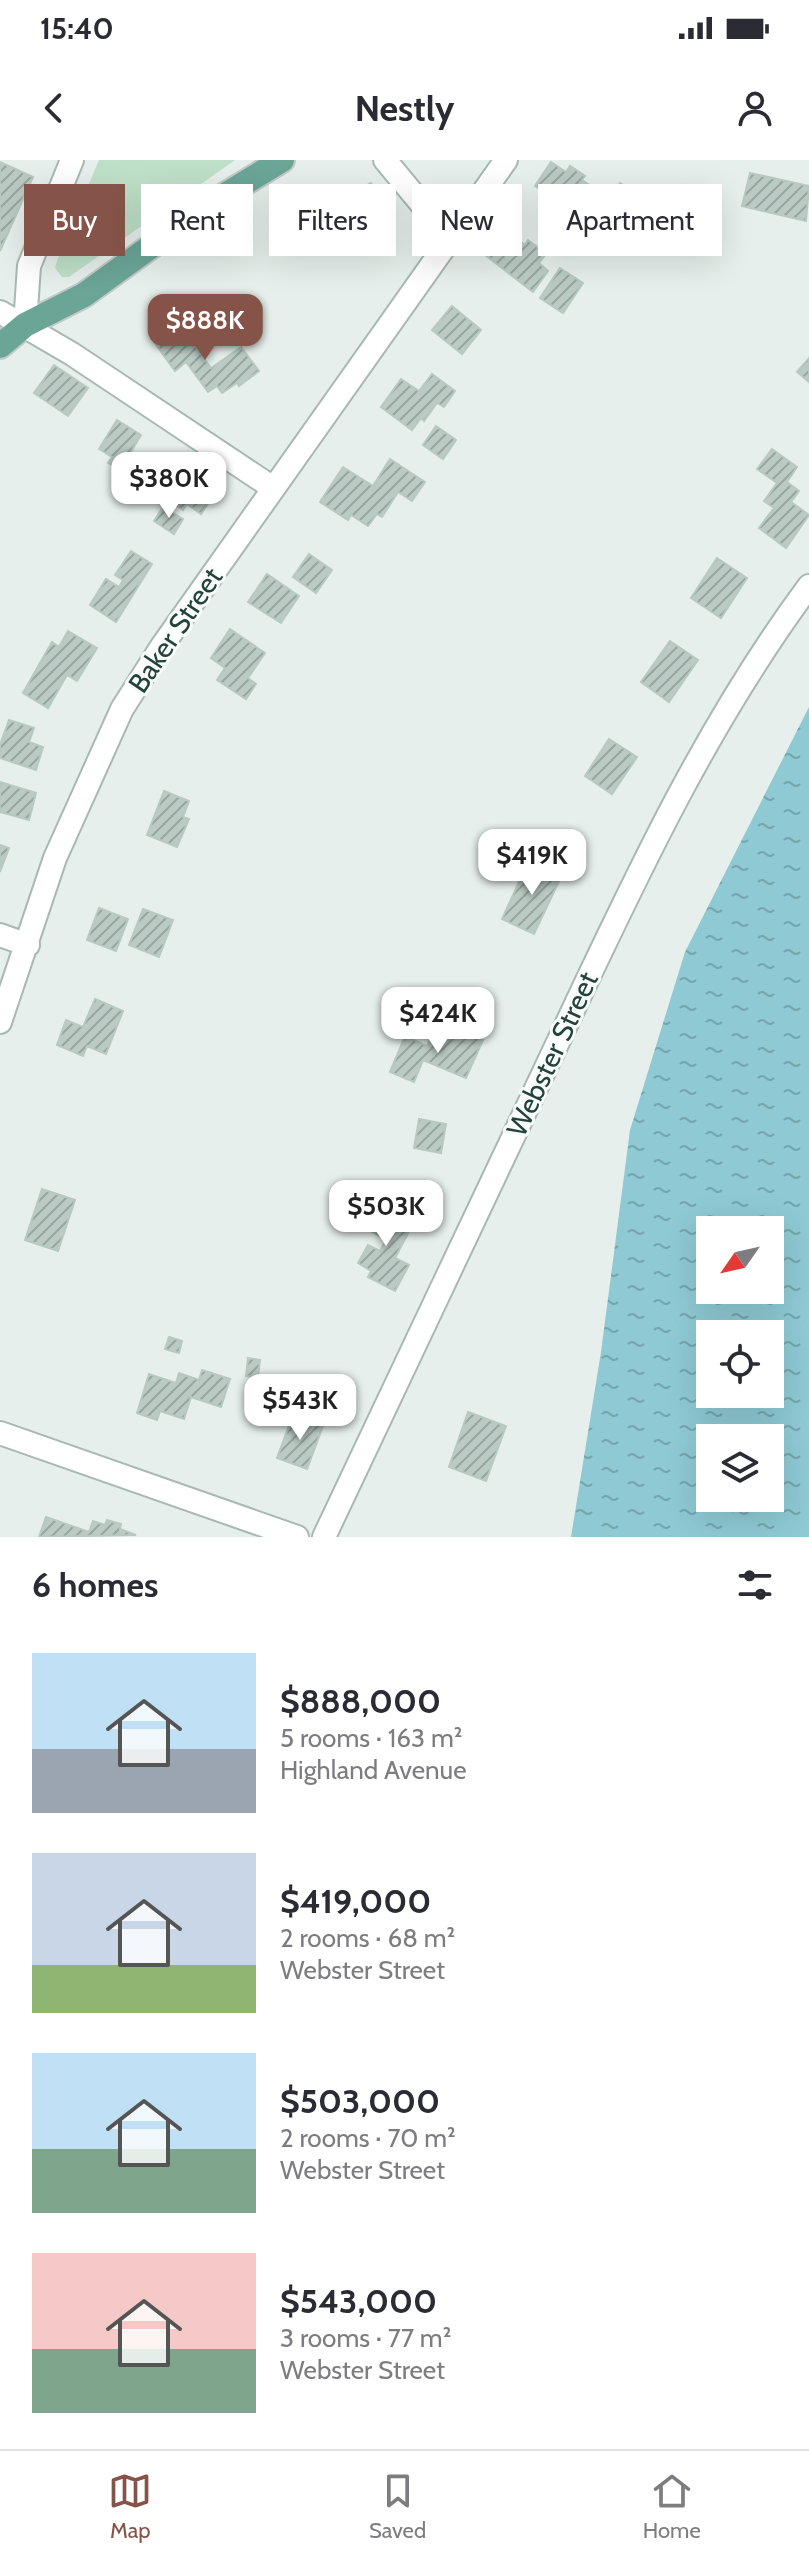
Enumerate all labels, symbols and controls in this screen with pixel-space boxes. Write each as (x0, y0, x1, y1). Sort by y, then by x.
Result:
text: 15:40 (40, 10, 114, 47)
icon: back (32, 86, 76, 130)
text: Nestly (355, 86, 454, 130)
icon: person (733, 86, 777, 130)
chip: Buy (24, 184, 125, 256)
chip: Rent (141, 184, 253, 256)
chip: Filters (269, 184, 396, 256)
chip: New (412, 184, 522, 256)
chip: Apartment (538, 184, 722, 256)
pin: $888K (149, 294, 261, 362)
text: $888K (166, 304, 244, 336)
pin: $380K (113, 452, 225, 520)
text: $380K (129, 462, 209, 494)
street label: Baker Street (121, 561, 229, 699)
pin: $419K (476, 829, 588, 897)
text: $419K (496, 839, 568, 871)
street label: Webster Street (499, 966, 605, 1142)
pin: $424K (382, 987, 494, 1055)
text: $424K (399, 997, 477, 1029)
pin: $503K (330, 1180, 442, 1248)
text: $503K (347, 1190, 425, 1222)
north arrow (696, 1216, 784, 1304)
map controls (696, 1216, 784, 1512)
button: locate (696, 1320, 784, 1408)
pin: $543K (244, 1374, 356, 1442)
text: $543K (262, 1384, 338, 1416)
button: layers (696, 1424, 784, 1512)
icon: filters (733, 1563, 777, 1607)
text: 6 homes (32, 1564, 158, 1606)
text: $888,000 (280, 1680, 441, 1722)
icon: home (96, 1685, 192, 1781)
text: 5 rooms · 163 m² (280, 1722, 462, 1754)
text: Highland Avenue (280, 1754, 467, 1786)
text: $419,000 (280, 1880, 431, 1922)
icon: home (96, 1885, 192, 1981)
text: 2 rooms · 68 m² (280, 1922, 455, 1954)
text: Webster Street (280, 1954, 445, 1986)
text: $503,000 (280, 2080, 440, 2122)
icon: home (96, 2085, 192, 2181)
text: 2 rooms · 70 m² (280, 2122, 456, 2154)
text: Webster Street (280, 2154, 445, 2186)
text: $543,000 (280, 2280, 437, 2322)
icon: home (96, 2285, 192, 2381)
text: 3 rooms · 77 m² (280, 2322, 451, 2354)
text: Webster Street (280, 2354, 445, 2386)
tab: Map (108, 2469, 152, 2544)
tab: Saved (369, 2469, 426, 2544)
tab: Home (643, 2469, 701, 2544)

